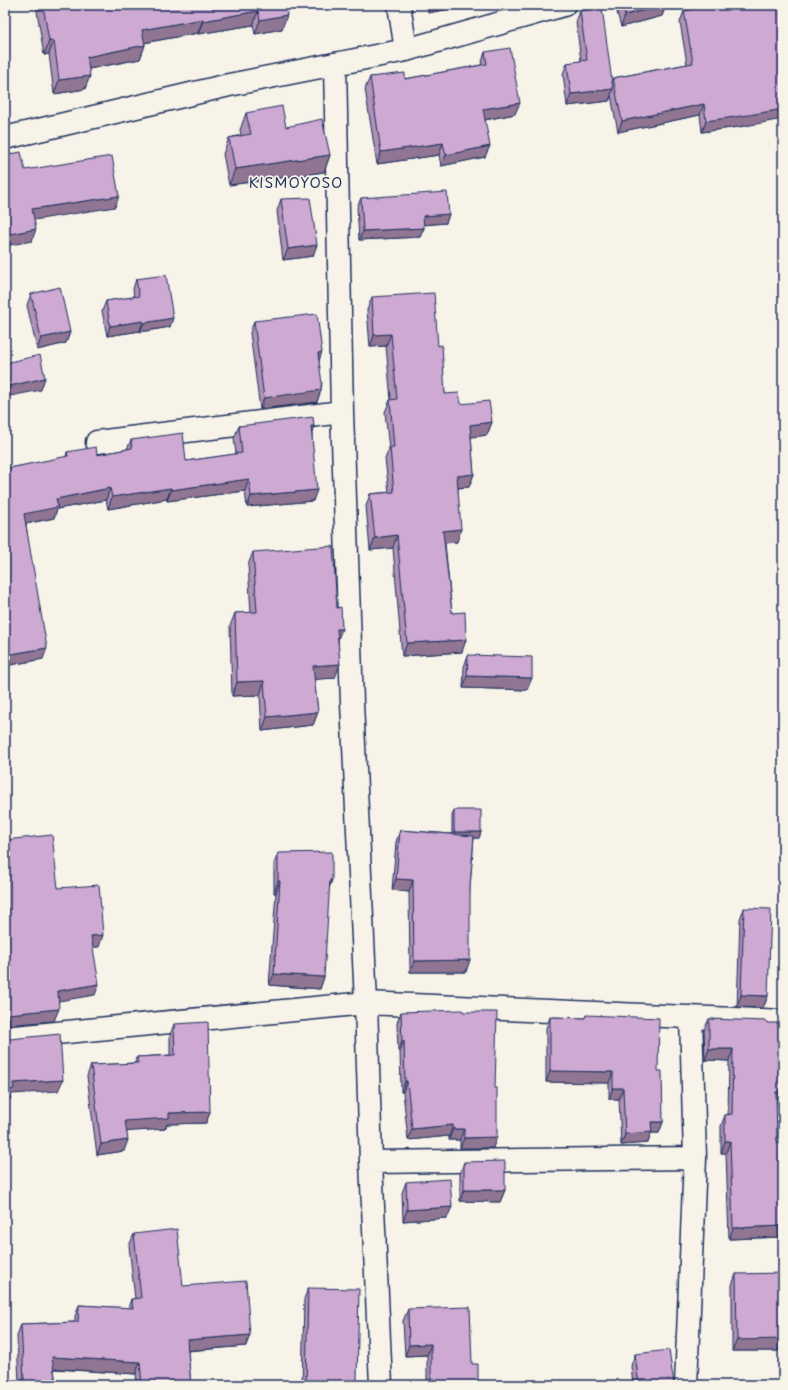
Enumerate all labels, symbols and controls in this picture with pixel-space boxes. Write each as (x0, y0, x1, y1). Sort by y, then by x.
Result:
district label: KISMOYOSO (249, 172, 343, 193)

